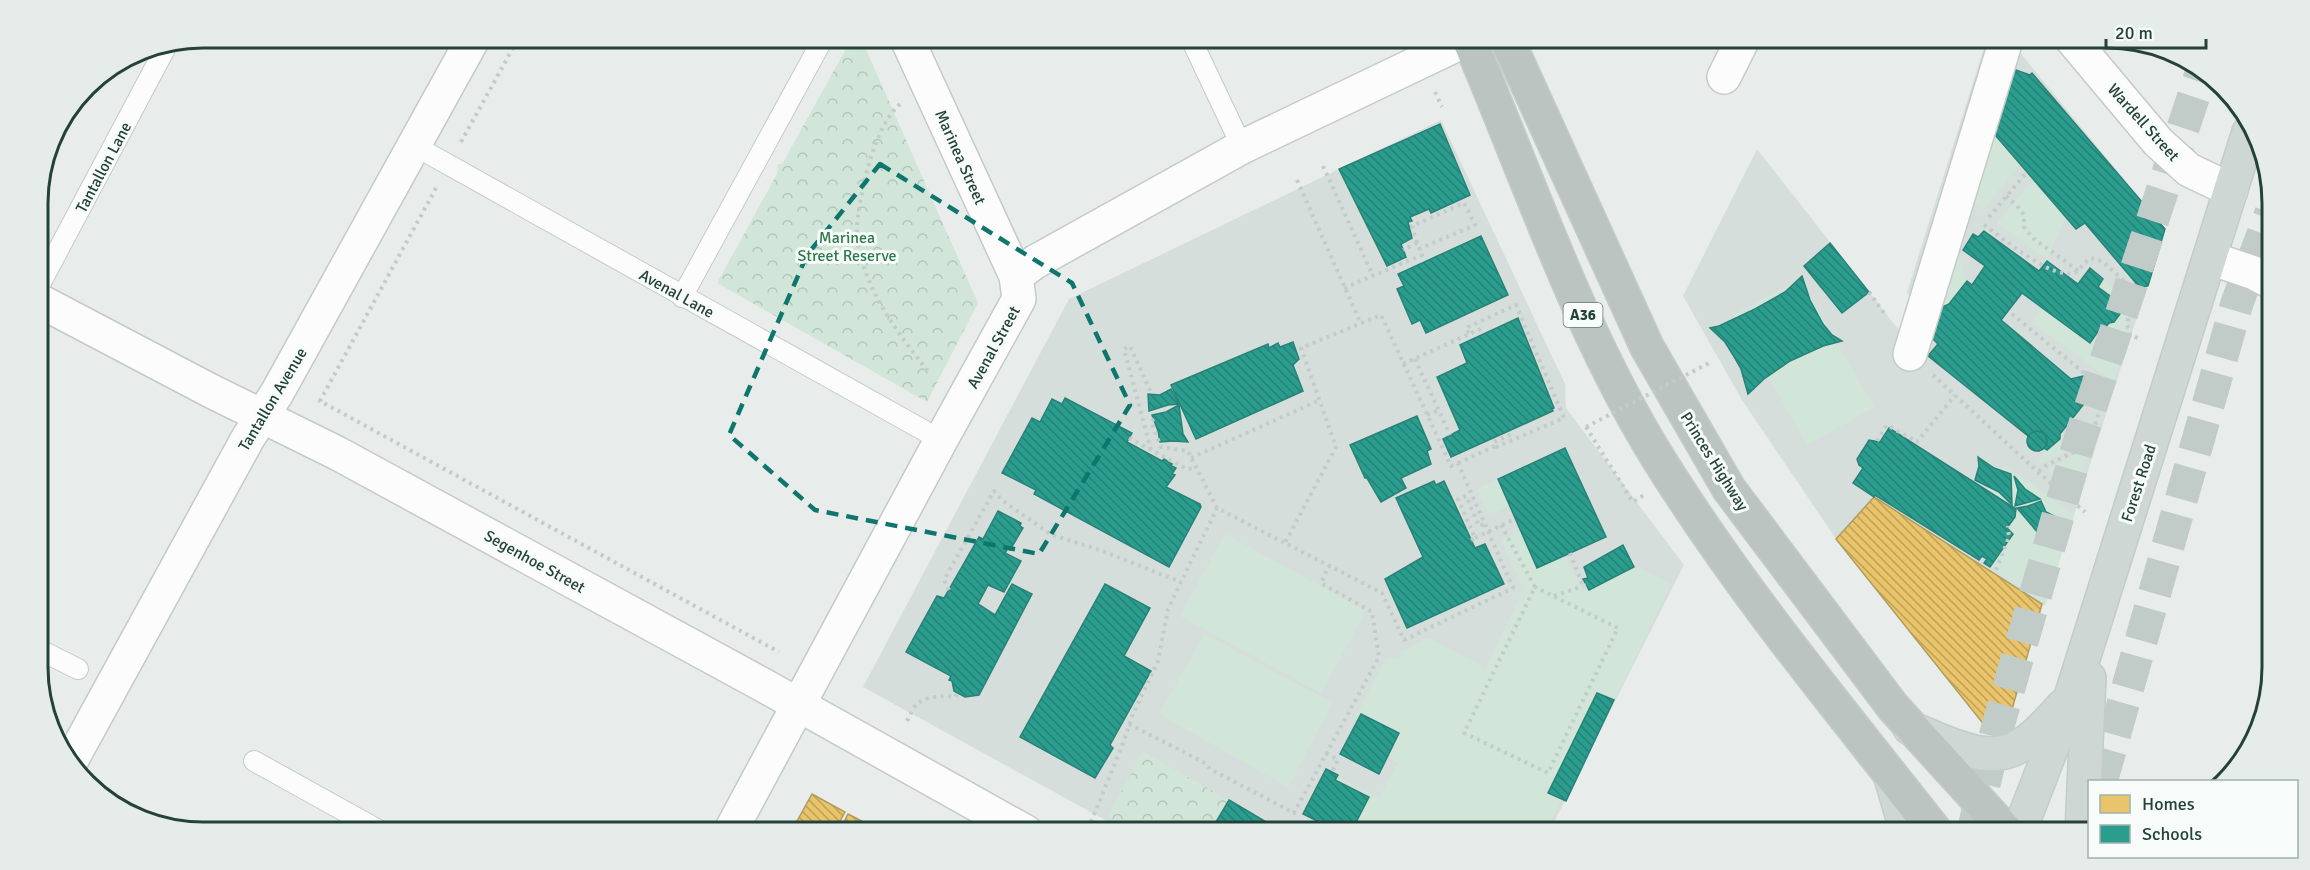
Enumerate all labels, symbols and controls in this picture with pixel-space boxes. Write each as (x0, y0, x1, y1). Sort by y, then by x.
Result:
scale bar (2106, 12, 2206, 50)
text: 20 m (2115, 22, 2153, 44)
street label: Wardell Street (2103, 80, 2184, 166)
street label: Marinea Street (930, 107, 990, 208)
street label: Tantallon Lane (72, 119, 136, 216)
park label: Marinea Street Reserve (797, 228, 897, 266)
street label: Avenal Lane (636, 265, 718, 323)
street label: Avenal Street (963, 302, 1025, 392)
road number: A36 (1564, 303, 1602, 327)
street label: Tantallon Avenue (234, 344, 312, 455)
street label: Princes Highway (1676, 408, 1753, 515)
street label: Forest Road (2117, 442, 2161, 525)
street label: Segenhoe Street (481, 526, 589, 598)
legend (2088, 780, 2298, 858)
text: Homes (2142, 793, 2195, 815)
text: Schools (2142, 823, 2202, 845)

